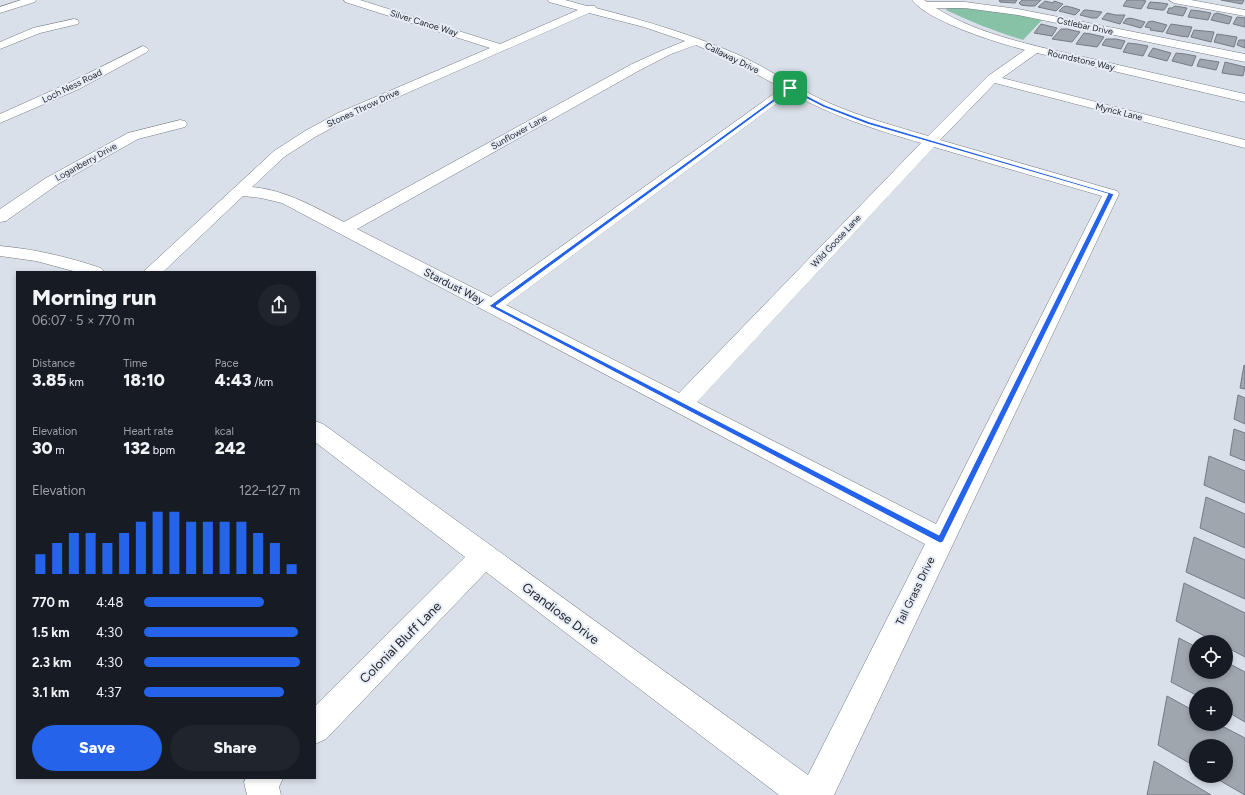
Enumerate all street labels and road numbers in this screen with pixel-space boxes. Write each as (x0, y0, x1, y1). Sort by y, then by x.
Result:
street label: Silver Canoe Way (389, 7, 460, 38)
street label: Cstlebar Drive (1056, 14, 1114, 37)
street label: Callaway Drive (703, 40, 761, 75)
street label: Roundstone Way (1046, 46, 1116, 73)
street label: Loch Ness Road (40, 66, 104, 105)
street label: Stones Throw Drive (325, 86, 401, 129)
street label: Myrick Lane (1094, 100, 1144, 123)
street label: Sunflower Lane (489, 112, 549, 151)
street label: Loganberry Drive (53, 140, 119, 183)
street label: Wild Goose Lane (808, 212, 863, 269)
street label: Stardust Way (421, 266, 486, 307)
street label: Tall Grass Drive (893, 555, 938, 628)
street label: Grandiose Drive (519, 579, 602, 647)
street label: Colonial Bluff Lane (357, 599, 444, 686)

